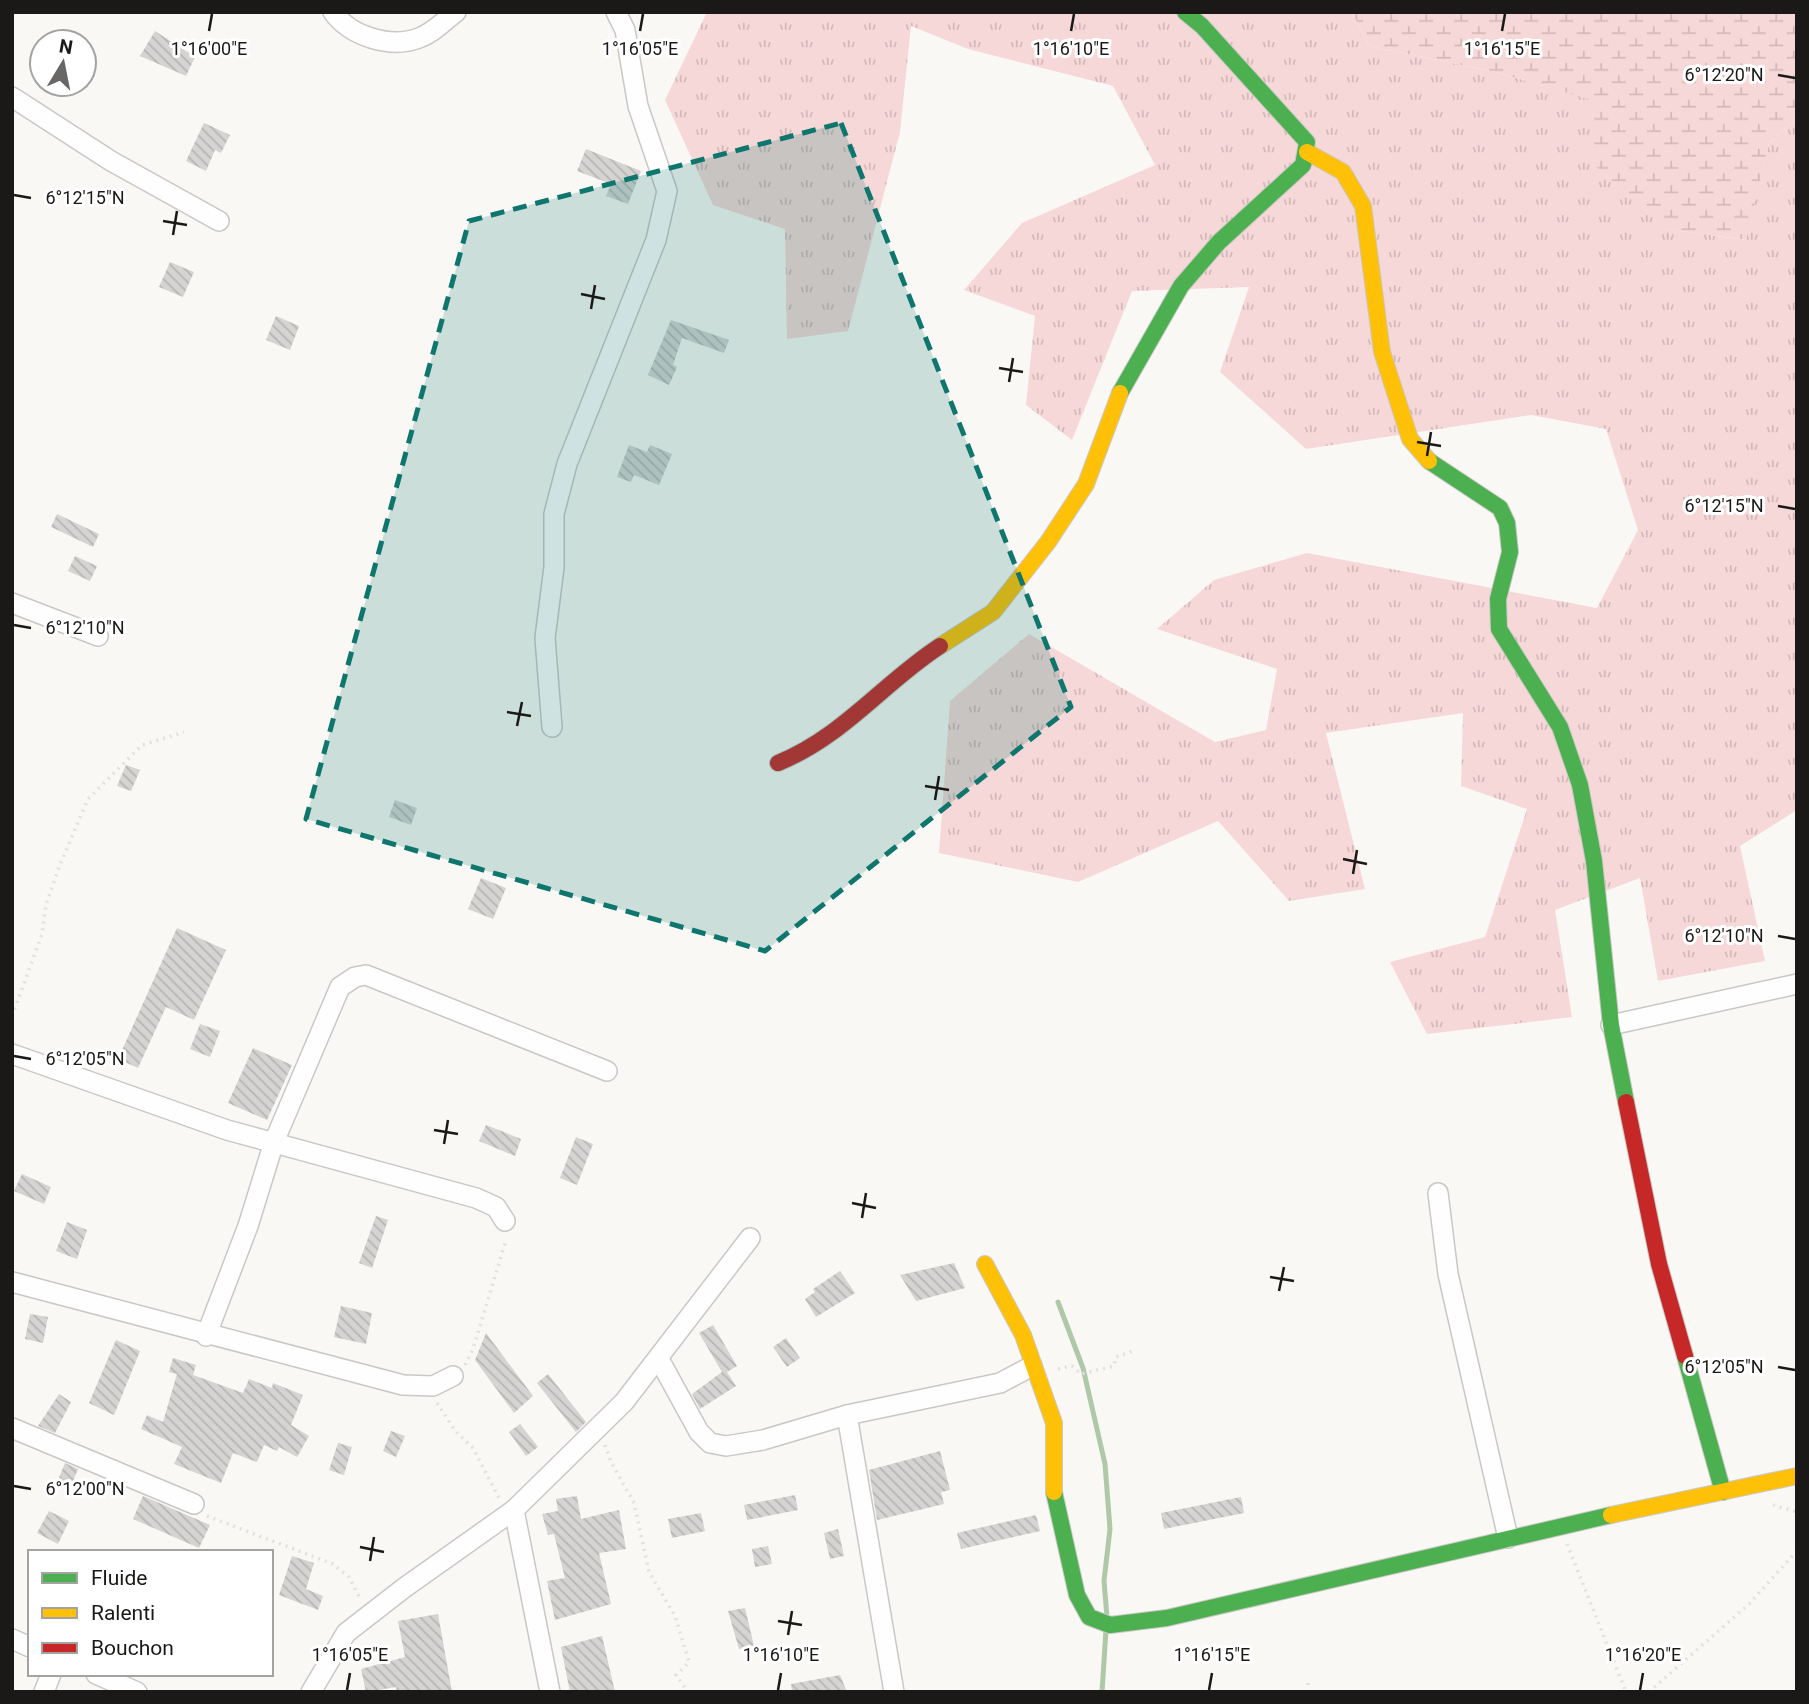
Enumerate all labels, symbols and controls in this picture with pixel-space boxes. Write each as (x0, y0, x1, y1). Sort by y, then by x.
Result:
north arrow (28, 28, 98, 98)
text: N (57, 34, 74, 59)
text: 1°16'00"E (171, 38, 247, 59)
text: 1°16'05"E (602, 38, 678, 59)
text: 1°16'10"E (1033, 38, 1109, 59)
text: 1°16'15"E (1464, 38, 1540, 59)
text: 6°12'20"N (1684, 64, 1764, 85)
text: 6°12'15"N (45, 187, 125, 208)
text: 6°12'15"N (1684, 495, 1764, 516)
text: 6°12'10"N (45, 617, 125, 638)
text: 6°12'10"N (1684, 925, 1764, 946)
text: 6°12'05"N (45, 1048, 125, 1069)
text: 6°12'05"N (1684, 1356, 1764, 1377)
text: 6°12'00"N (45, 1478, 125, 1499)
legend (28, 1550, 273, 1676)
text: Fluide (91, 1566, 147, 1590)
text: Ralenti (91, 1601, 155, 1625)
text: Bouchon (91, 1636, 174, 1660)
text: 1°16'05"E (312, 1644, 388, 1665)
text: 1°16'10"E (743, 1644, 819, 1665)
text: 1°16'15"E (1174, 1644, 1250, 1665)
text: 1°16'20"E (1605, 1644, 1681, 1665)

